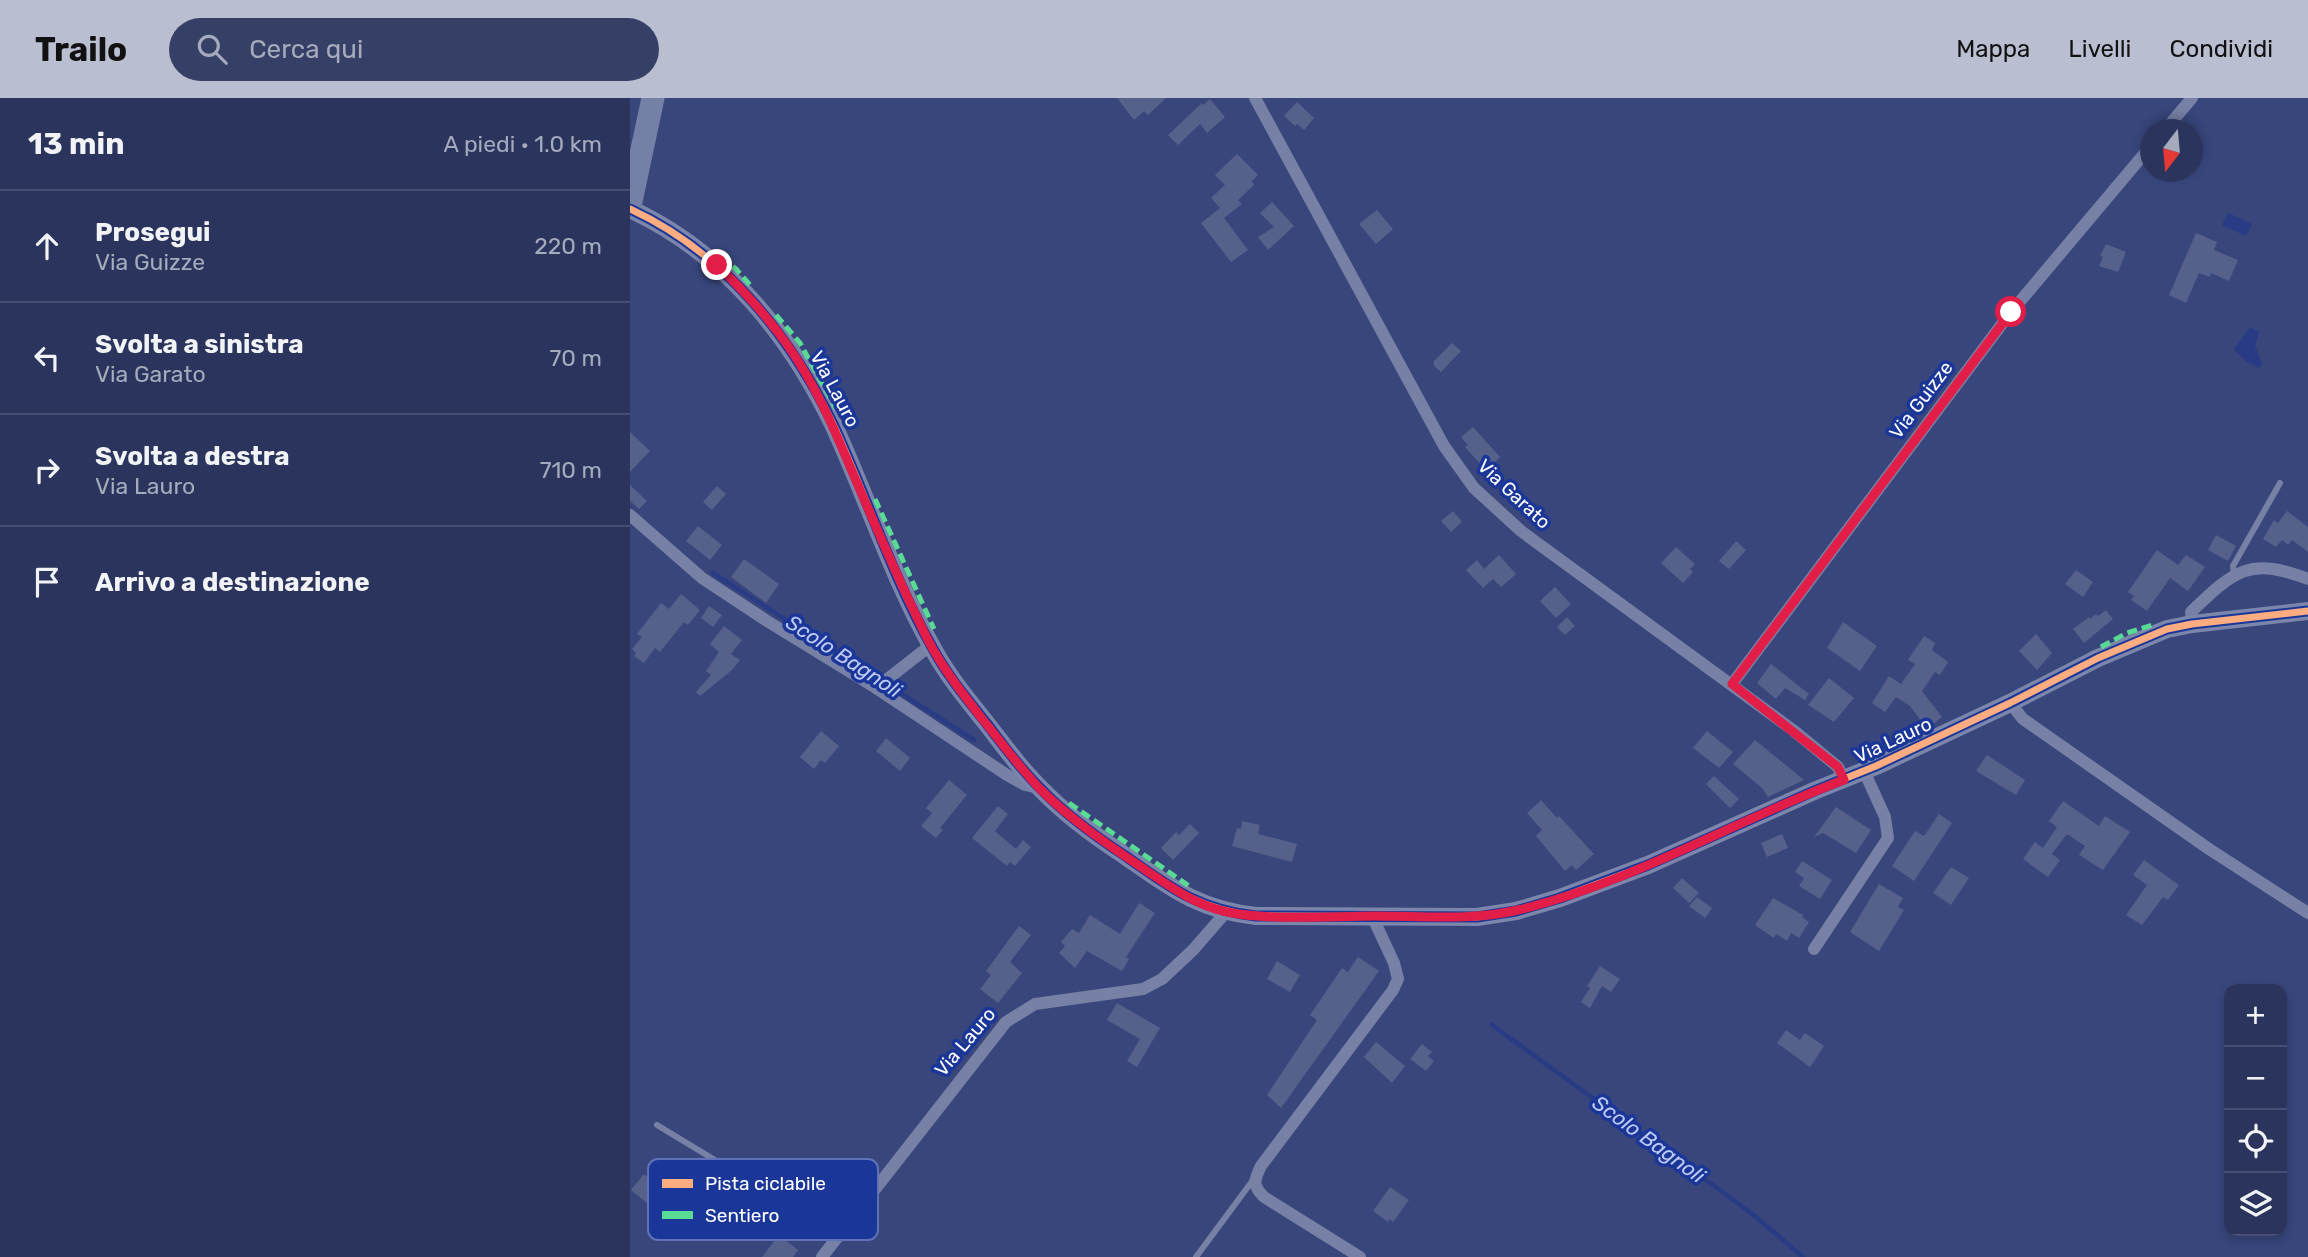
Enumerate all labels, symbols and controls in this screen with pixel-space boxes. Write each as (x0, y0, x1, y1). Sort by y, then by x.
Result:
search box (169, 18, 659, 81)
text: Trailo (35, 30, 127, 69)
icon: search (193, 30, 231, 68)
text: Cerca qui (249, 34, 363, 65)
text: Mappa (1956, 35, 2030, 63)
text: Livelli (2068, 35, 2131, 63)
text: Condividi (2169, 35, 2273, 63)
north arrow (2140, 119, 2203, 182)
text: 13 min (28, 126, 124, 162)
text: A piedi · 1.0 km (443, 130, 602, 158)
text: Prosegui (95, 217, 211, 248)
icon: ahead (28, 227, 66, 265)
text: 220 m (534, 232, 602, 260)
text: Via Guizze (95, 248, 205, 276)
route end (701, 249, 732, 280)
route start (1995, 296, 2026, 327)
text: Svolta a sinistra (95, 329, 304, 360)
icon: left (28, 339, 66, 377)
text: 70 m (550, 344, 602, 372)
street label: Via Lauro (805, 347, 865, 431)
street label: Via Guizze (1884, 357, 1958, 443)
text: Via Garato (95, 360, 206, 388)
text: Svolta a destra (95, 441, 290, 472)
icon: right (28, 451, 66, 489)
street label: Via Garato (1473, 454, 1555, 534)
text: 710 m (540, 456, 602, 484)
text: Via Lauro (95, 472, 195, 500)
icon: arrive (28, 563, 66, 601)
text: Arrivo a destinazione (95, 567, 370, 598)
water label: Scolo Bagnoli (781, 609, 907, 703)
street label: Via Lauro (1851, 712, 1935, 768)
map controls (2224, 984, 2287, 1236)
button: + (2224, 984, 2287, 1047)
street label: Via Lauro (930, 1003, 1000, 1081)
button: − (2224, 1047, 2287, 1110)
water label: Scolo Bagnoli (1588, 1090, 1711, 1189)
button: locate (2224, 1110, 2287, 1173)
legend (648, 1159, 878, 1240)
text: Pista ciclabile (705, 1172, 826, 1195)
button: layers (2224, 1173, 2287, 1236)
text: Sentiero (705, 1204, 779, 1227)

